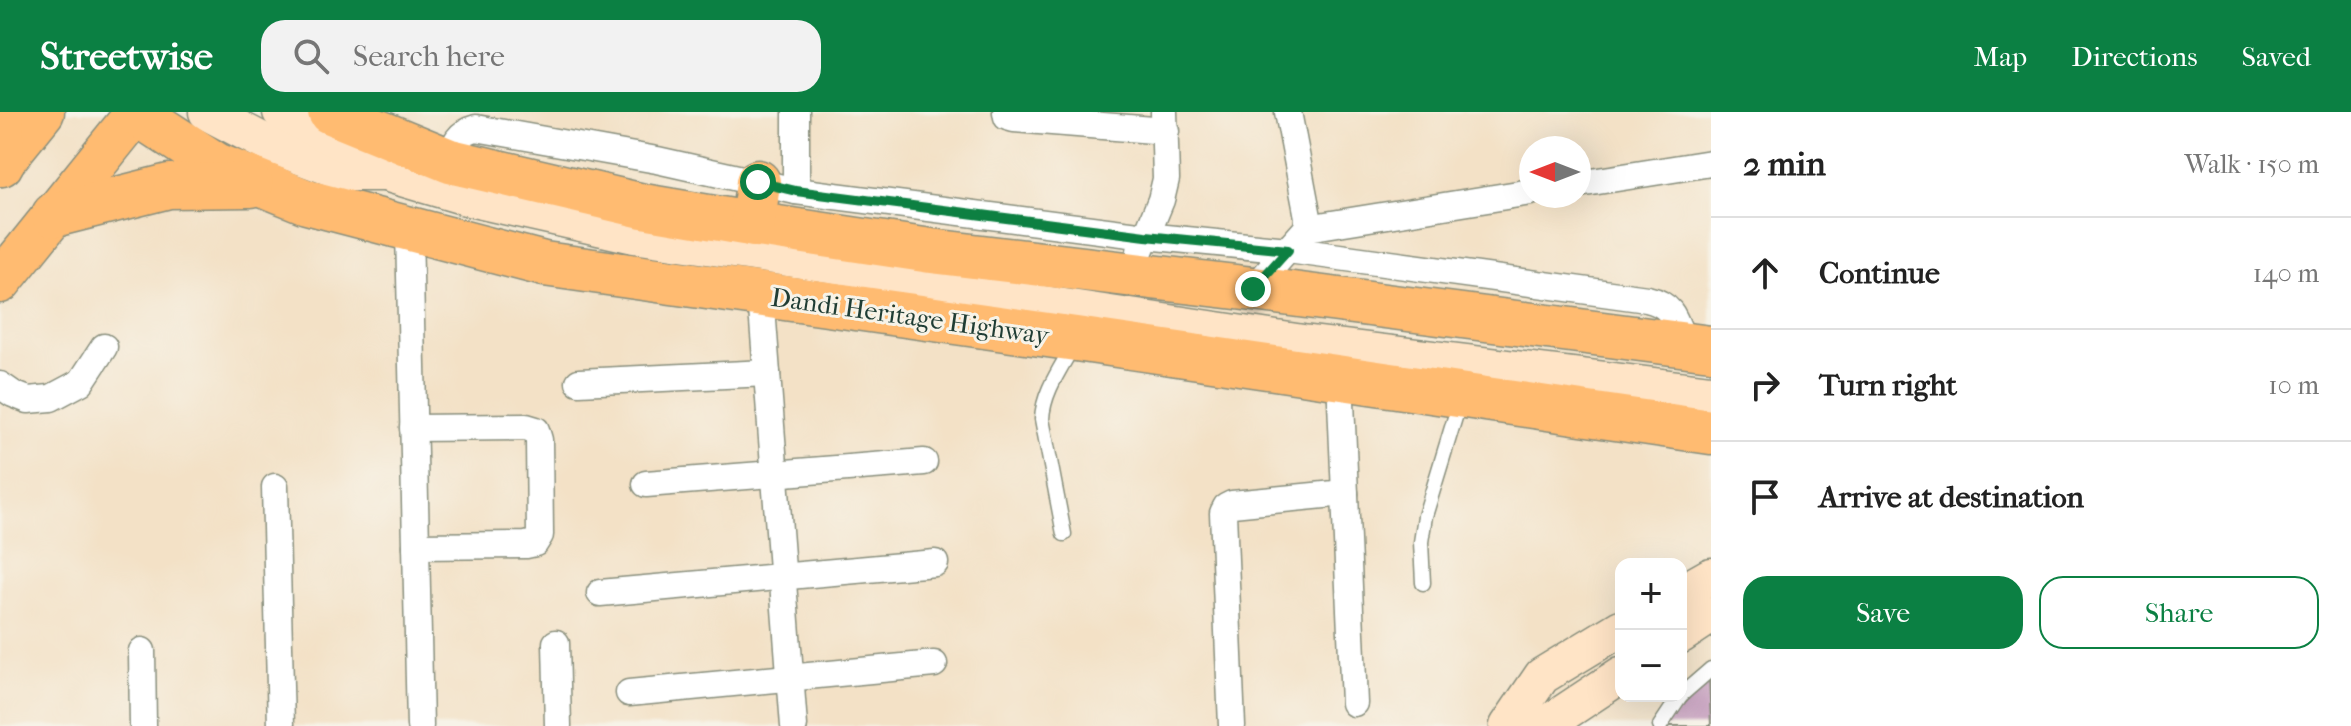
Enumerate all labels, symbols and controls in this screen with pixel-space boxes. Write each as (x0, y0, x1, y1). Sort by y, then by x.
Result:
search box (261, 20, 821, 92)
text: Streetwise (40, 34, 213, 79)
icon: search (289, 34, 333, 78)
text: Search here (353, 39, 505, 74)
text: Map (1974, 40, 2027, 73)
text: Directions (2071, 40, 2198, 73)
text: Saved (2242, 40, 2311, 73)
north arrow (1519, 136, 1591, 208)
text: 2 min (1743, 144, 1826, 184)
text: Walk · 150 m (2184, 149, 2319, 180)
route start (740, 164, 776, 200)
icon: ahead (1743, 251, 1787, 295)
text: Continue (1819, 256, 1940, 291)
text: 140 m (2253, 258, 2319, 289)
route end (1235, 271, 1271, 307)
street label: Dandi Heritage Highway (769, 282, 1052, 352)
icon: right (1743, 363, 1787, 407)
text: Turn right (1819, 368, 1957, 403)
text: 10 m (2268, 370, 2319, 401)
icon: arrive (1743, 475, 1787, 519)
text: Arrive at destination (1819, 480, 2084, 515)
map controls (1615, 558, 1687, 702)
button: + (1615, 558, 1687, 630)
button: Save (1743, 576, 2023, 649)
button: Share (2039, 576, 2319, 649)
button: − (1615, 630, 1687, 702)

